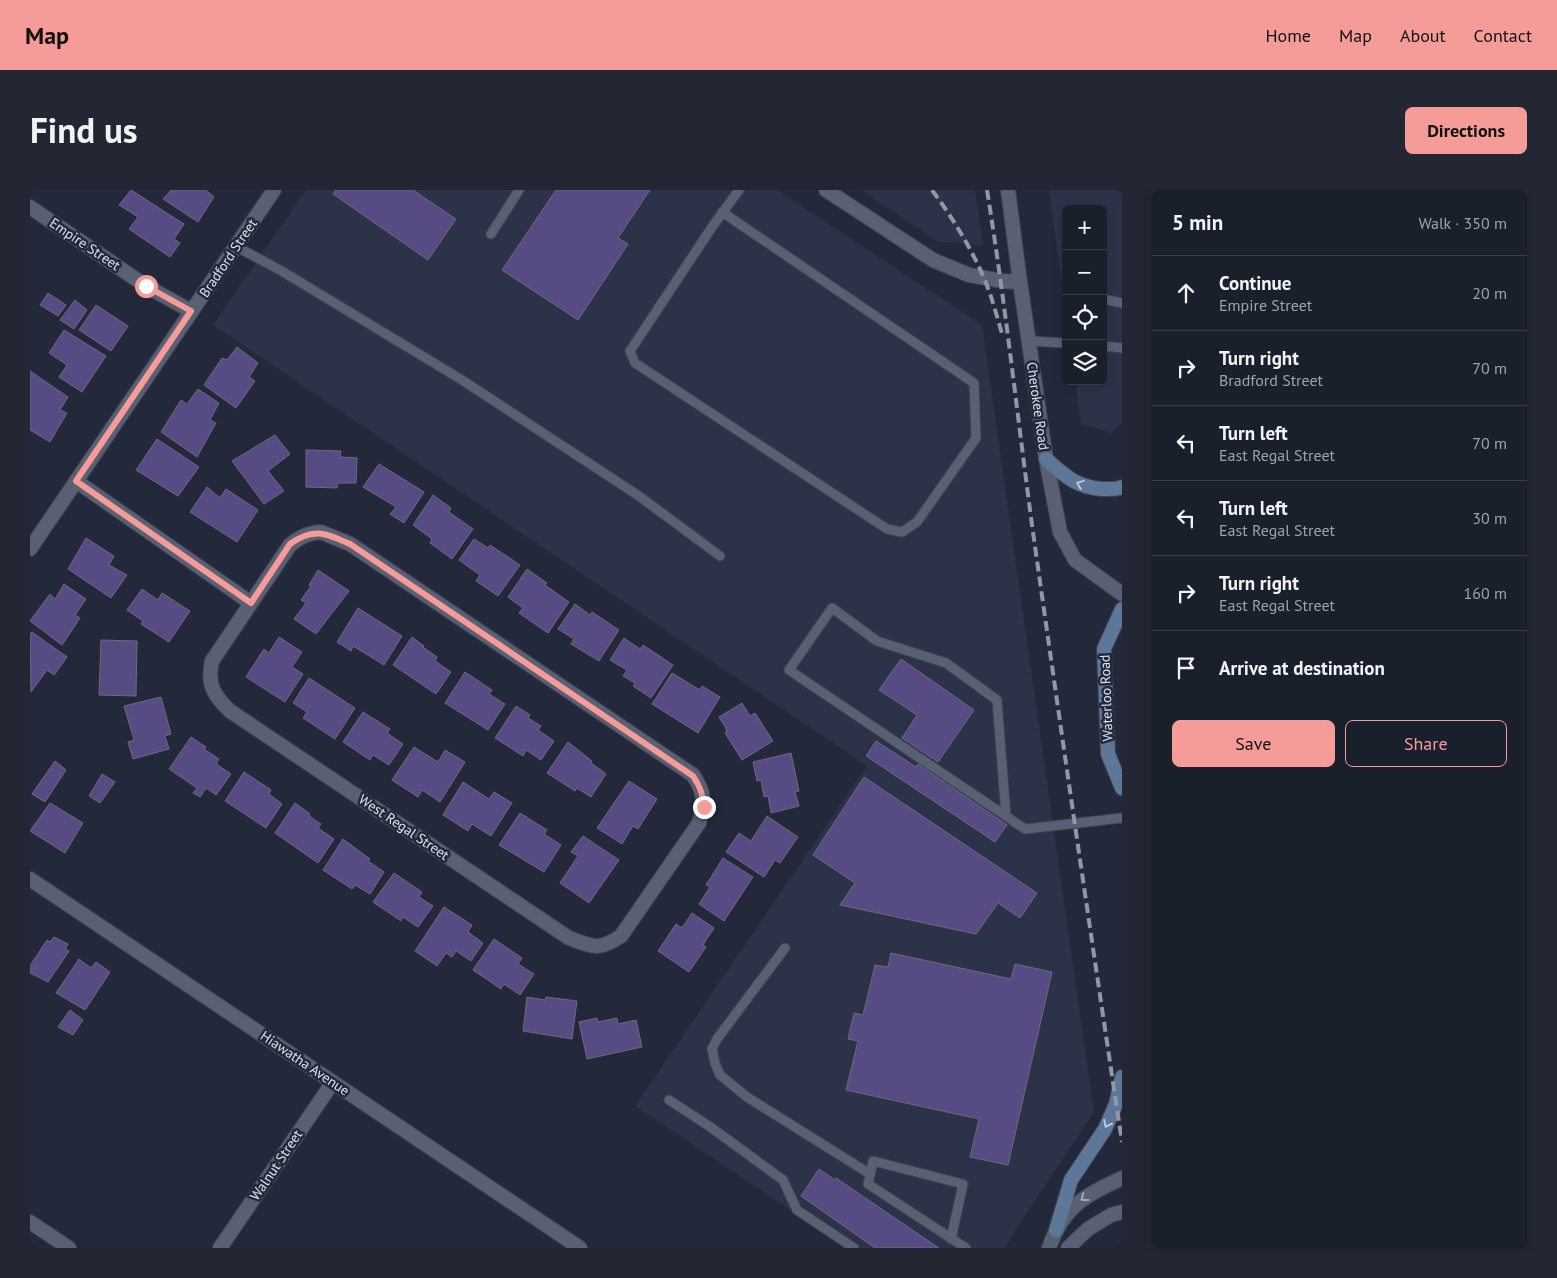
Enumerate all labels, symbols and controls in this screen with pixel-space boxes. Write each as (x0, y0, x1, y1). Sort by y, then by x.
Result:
text: Map (25, 20, 69, 51)
text: Home (1265, 24, 1311, 47)
text: Map (1339, 24, 1372, 47)
text: About (1400, 24, 1446, 47)
text: Contact (1474, 24, 1532, 47)
text: Find us (30, 107, 138, 153)
button: Directions (1405, 107, 1527, 154)
map controls (1062, 205, 1107, 385)
button: + (1062, 205, 1107, 250)
text: 5 min (1172, 209, 1223, 236)
text: Walk · 350 m (1418, 213, 1507, 233)
street label: Empire Street (46, 214, 124, 274)
street label: Bradford Street (195, 215, 261, 301)
button: − (1062, 250, 1107, 295)
text: Continue (1219, 271, 1291, 295)
route start (135, 275, 158, 298)
icon: ahead (1172, 279, 1200, 307)
text: 20 m (1472, 283, 1507, 303)
button: locate (1062, 295, 1107, 340)
text: Empire Street (1219, 295, 1312, 315)
button: layers (1062, 340, 1107, 385)
text: Turn right (1219, 346, 1299, 370)
icon: right (1172, 354, 1200, 382)
text: 70 m (1472, 358, 1507, 378)
street label: Cherokee Road (1023, 361, 1053, 451)
text: Bradford Street (1219, 370, 1323, 390)
text: Turn left (1219, 421, 1288, 445)
icon: left (1172, 429, 1200, 457)
text: 70 m (1472, 433, 1507, 453)
text: East Regal Street (1219, 445, 1335, 465)
one-way arrow (1076, 480, 1085, 491)
text: Turn left (1219, 496, 1288, 520)
icon: left (1172, 504, 1200, 532)
text: 30 m (1472, 508, 1507, 528)
text: East Regal Street (1219, 520, 1335, 540)
text: Turn right (1219, 571, 1299, 595)
icon: right (1172, 579, 1200, 607)
text: 160 m (1464, 583, 1507, 603)
text: East Regal Street (1219, 595, 1335, 615)
street label: Waterloo Road (1095, 654, 1117, 742)
icon: arrive (1172, 654, 1200, 682)
text: Arrive at destination (1219, 656, 1385, 680)
button: Save (1172, 720, 1335, 767)
button: Share (1345, 720, 1507, 767)
street label: West Regal Street (355, 790, 453, 864)
route end (693, 796, 716, 819)
street label: Hiawatha Avenue (257, 1027, 353, 1099)
one-way arrow (1104, 1118, 1114, 1127)
street label: Walnut Street (246, 1126, 306, 1204)
one-way arrow (1081, 1193, 1090, 1201)

